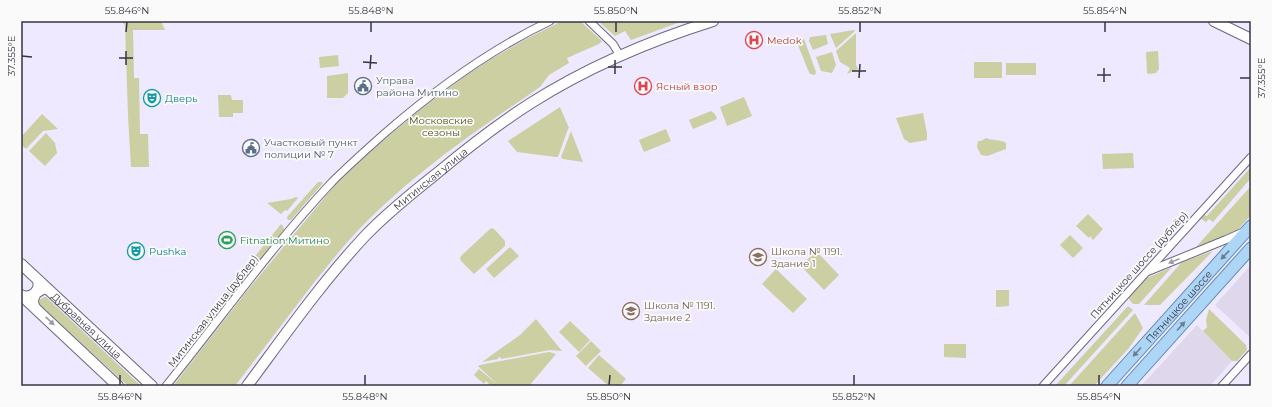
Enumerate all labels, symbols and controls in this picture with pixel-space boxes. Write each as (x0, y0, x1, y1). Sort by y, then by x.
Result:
text: 55.846°N (105, 4, 149, 17)
text: 55.848°N (348, 4, 394, 17)
text: 55.850°N (594, 4, 638, 17)
text: 55.852°N (838, 4, 882, 17)
text: 55.854°N (1083, 4, 1127, 17)
hospital icon: Medok (744, 30, 764, 50)
place label: Medok (767, 34, 802, 47)
text: 37.355°E (5, 35, 18, 76)
text: 37.355°E (1255, 57, 1268, 98)
place label: Управа района Митино (376, 74, 458, 99)
public building icon: Управа района Митино (353, 76, 373, 96)
hospital icon: Ясный взор (633, 76, 653, 96)
place label: Ясный взор (656, 80, 718, 93)
theatre icon: Дверь (142, 88, 162, 108)
place label: Дверь (165, 92, 198, 105)
park label: Московские сезоны (409, 114, 473, 139)
place label: Участковый пункт полиции № 7 (264, 136, 358, 161)
public building icon: Участковый пункт полиции № 7 (241, 138, 261, 158)
street label: Митинская улица (391, 145, 470, 213)
street label: Пятницкое шоссе (дублёр) (1088, 209, 1190, 321)
sports icon: Fitnation Митино (217, 230, 237, 250)
place label: Fitnation Митино (240, 234, 329, 247)
theatre icon: Pushka (126, 241, 146, 261)
place label: Pushka (149, 245, 186, 258)
place label: Школа № 1191. Здание 1 (771, 245, 842, 270)
school or university icon: Школа № 1191. Здание 1 (748, 247, 768, 267)
one-way arrow (1220, 250, 1229, 260)
street label: Митинская улица (дублер) (165, 252, 261, 370)
one-way arrow (1167, 258, 1179, 264)
street label: Пятницкое шоссе (1143, 267, 1215, 345)
street label: Дубравная улица (49, 290, 125, 361)
place label: Школа № 1191. Здание 2 (644, 299, 715, 324)
school or university icon: Школа № 1191. Здание 2 (621, 301, 641, 321)
one-way arrow (45, 316, 55, 326)
one-way arrow (1176, 321, 1186, 331)
one-way arrow (1133, 346, 1142, 357)
text: 55.846°N (98, 390, 142, 403)
text: 55.848°N (342, 390, 388, 403)
text: 55.850°N (587, 390, 631, 403)
text: 55.852°N (832, 390, 876, 403)
text: 55.854°N (1077, 390, 1121, 403)

